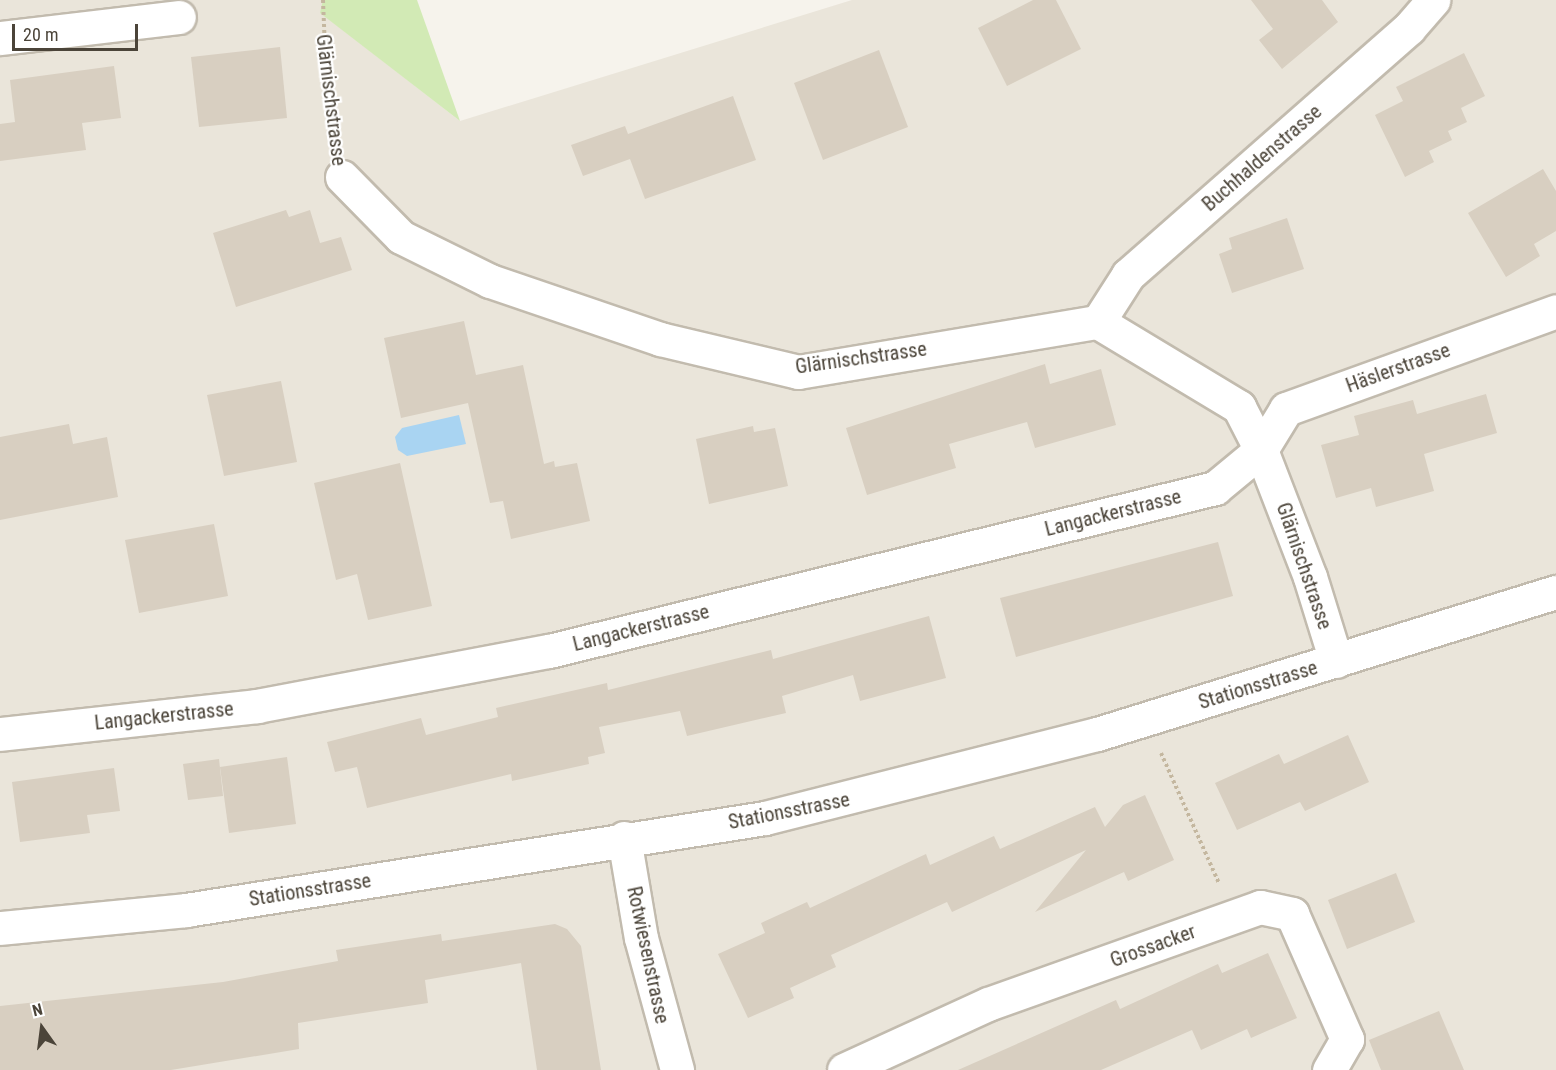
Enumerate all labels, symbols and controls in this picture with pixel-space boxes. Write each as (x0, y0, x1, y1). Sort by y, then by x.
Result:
scale bar (15, 12, 141, 50)
text: 20 m (23, 24, 58, 45)
street label: Glärnischstrasse (311, 33, 351, 167)
street label: Buchhaldenstrasse (1197, 100, 1327, 216)
street label: Glärnischstrasse (794, 337, 928, 379)
street label: Häslerstrasse (1343, 338, 1453, 398)
street label: Langackerstrasse (1042, 484, 1184, 542)
street label: Glärnischstrasse (1271, 500, 1337, 632)
street label: Langackerstrasse (570, 599, 712, 657)
street label: Stationsstrasse (1196, 656, 1320, 714)
street label: Langackerstrasse (93, 697, 235, 735)
street label: Stationsstrasse (726, 787, 852, 835)
street label: Stationsstrasse (247, 869, 373, 911)
street label: Rotwiesenstrasse (622, 884, 674, 1026)
street label: Grossacker (1107, 919, 1199, 973)
north arrow (12, 998, 72, 1058)
text: N (30, 1000, 45, 1020)

